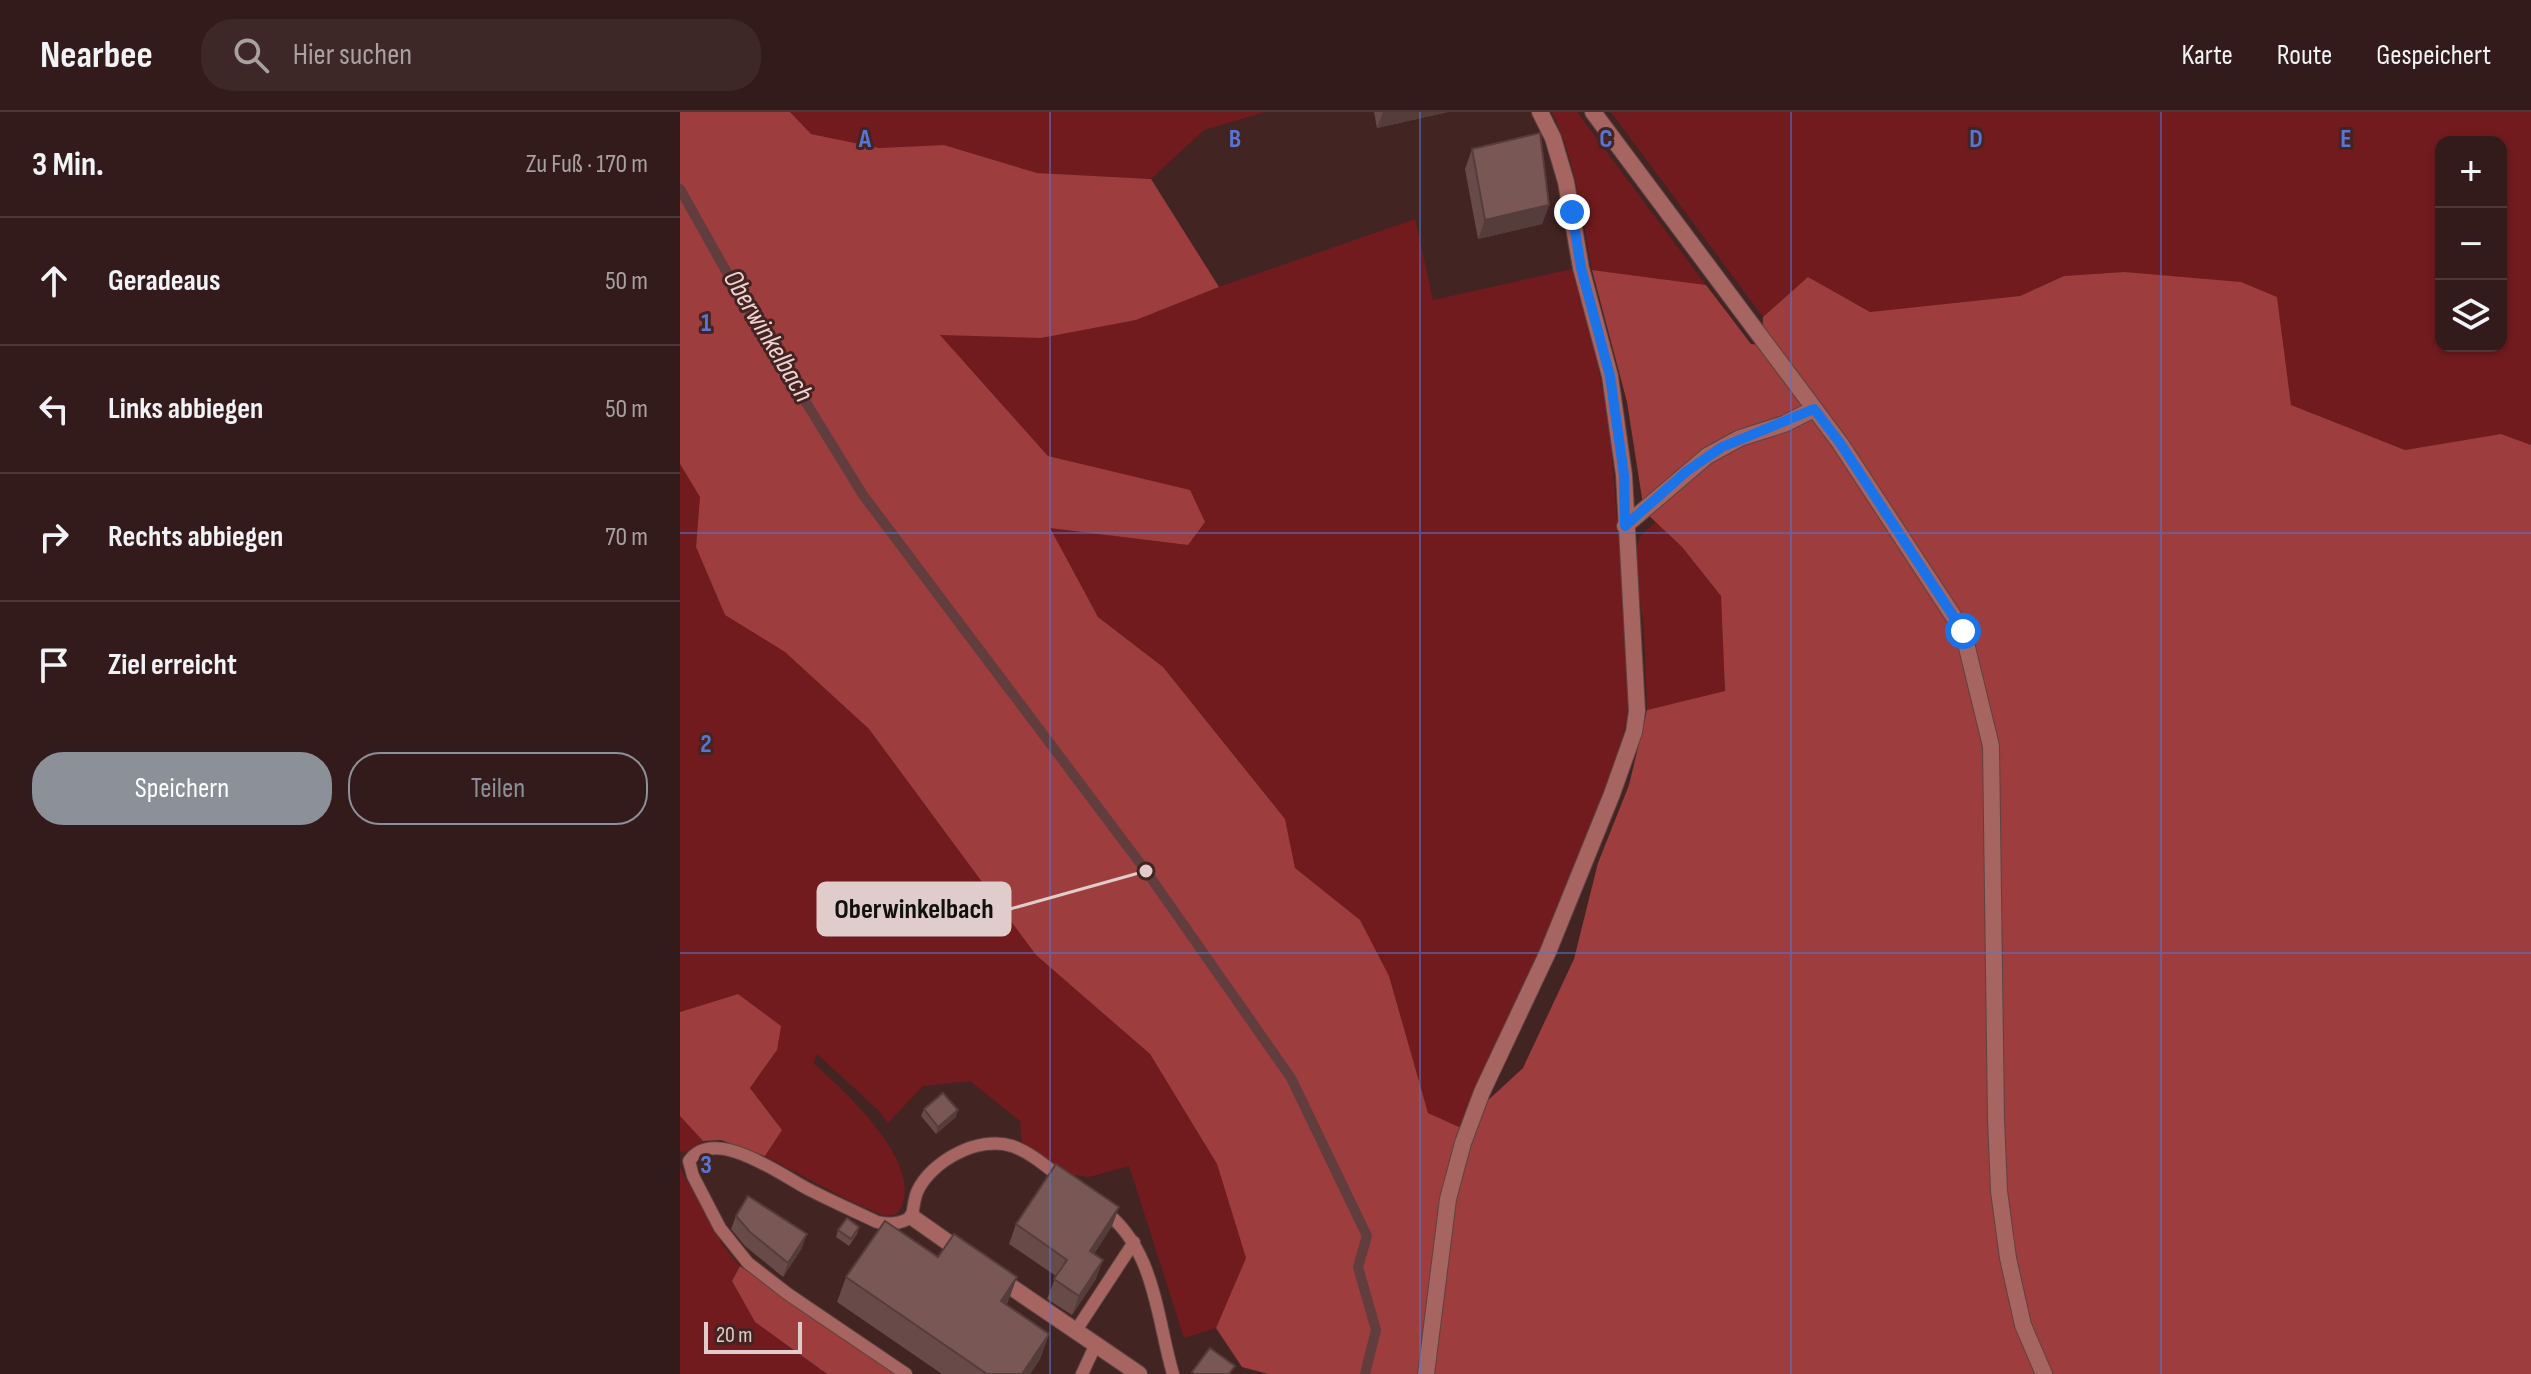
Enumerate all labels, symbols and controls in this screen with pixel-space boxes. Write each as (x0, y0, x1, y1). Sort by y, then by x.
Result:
search box (201, 19, 761, 91)
text: Nearbee (40, 33, 153, 78)
icon: search (229, 33, 273, 77)
text: Hier suchen (293, 37, 412, 73)
text: Karte (2182, 39, 2233, 72)
text: Route (2277, 39, 2332, 72)
text: Gespeichert (2376, 39, 2491, 72)
text: A (858, 124, 872, 155)
text: B (1229, 124, 1241, 155)
text: C (1599, 124, 1613, 155)
text: D (1969, 124, 1983, 155)
text: E (2340, 124, 2352, 155)
map controls (2435, 136, 2507, 352)
button: + (2435, 136, 2507, 208)
text: 3 Min. (32, 144, 104, 185)
text: Zu Fuß · 170 m (526, 149, 648, 180)
route end (1554, 194, 1590, 230)
button: − (2435, 208, 2507, 280)
icon: ahead (32, 259, 76, 303)
text: Geradeaus (108, 263, 221, 299)
water label: Oberwinkelbach (716, 264, 820, 408)
text: 50 m (605, 266, 648, 297)
button: layers (2435, 280, 2507, 352)
text: 1 (701, 308, 711, 339)
icon: left (32, 387, 76, 431)
text: Links abbiegen (108, 391, 263, 427)
text: 50 m (605, 394, 648, 425)
icon: right (32, 515, 76, 559)
text: Rechts abbiegen (108, 519, 283, 555)
text: 70 m (605, 522, 648, 553)
route start (1945, 613, 1981, 649)
icon: arrive (32, 643, 76, 687)
text: Ziel erreicht (108, 647, 237, 683)
text: 2 (700, 729, 712, 760)
button: Speichern (32, 752, 332, 825)
button: Teilen (348, 752, 648, 825)
callout: Oberwinkelbach (818, 883, 1010, 935)
text: Oberwinkelbach (834, 893, 994, 926)
text: 3 (700, 1150, 712, 1181)
scale bar (704, 1318, 802, 1354)
text: 20 m (716, 1322, 753, 1349)

